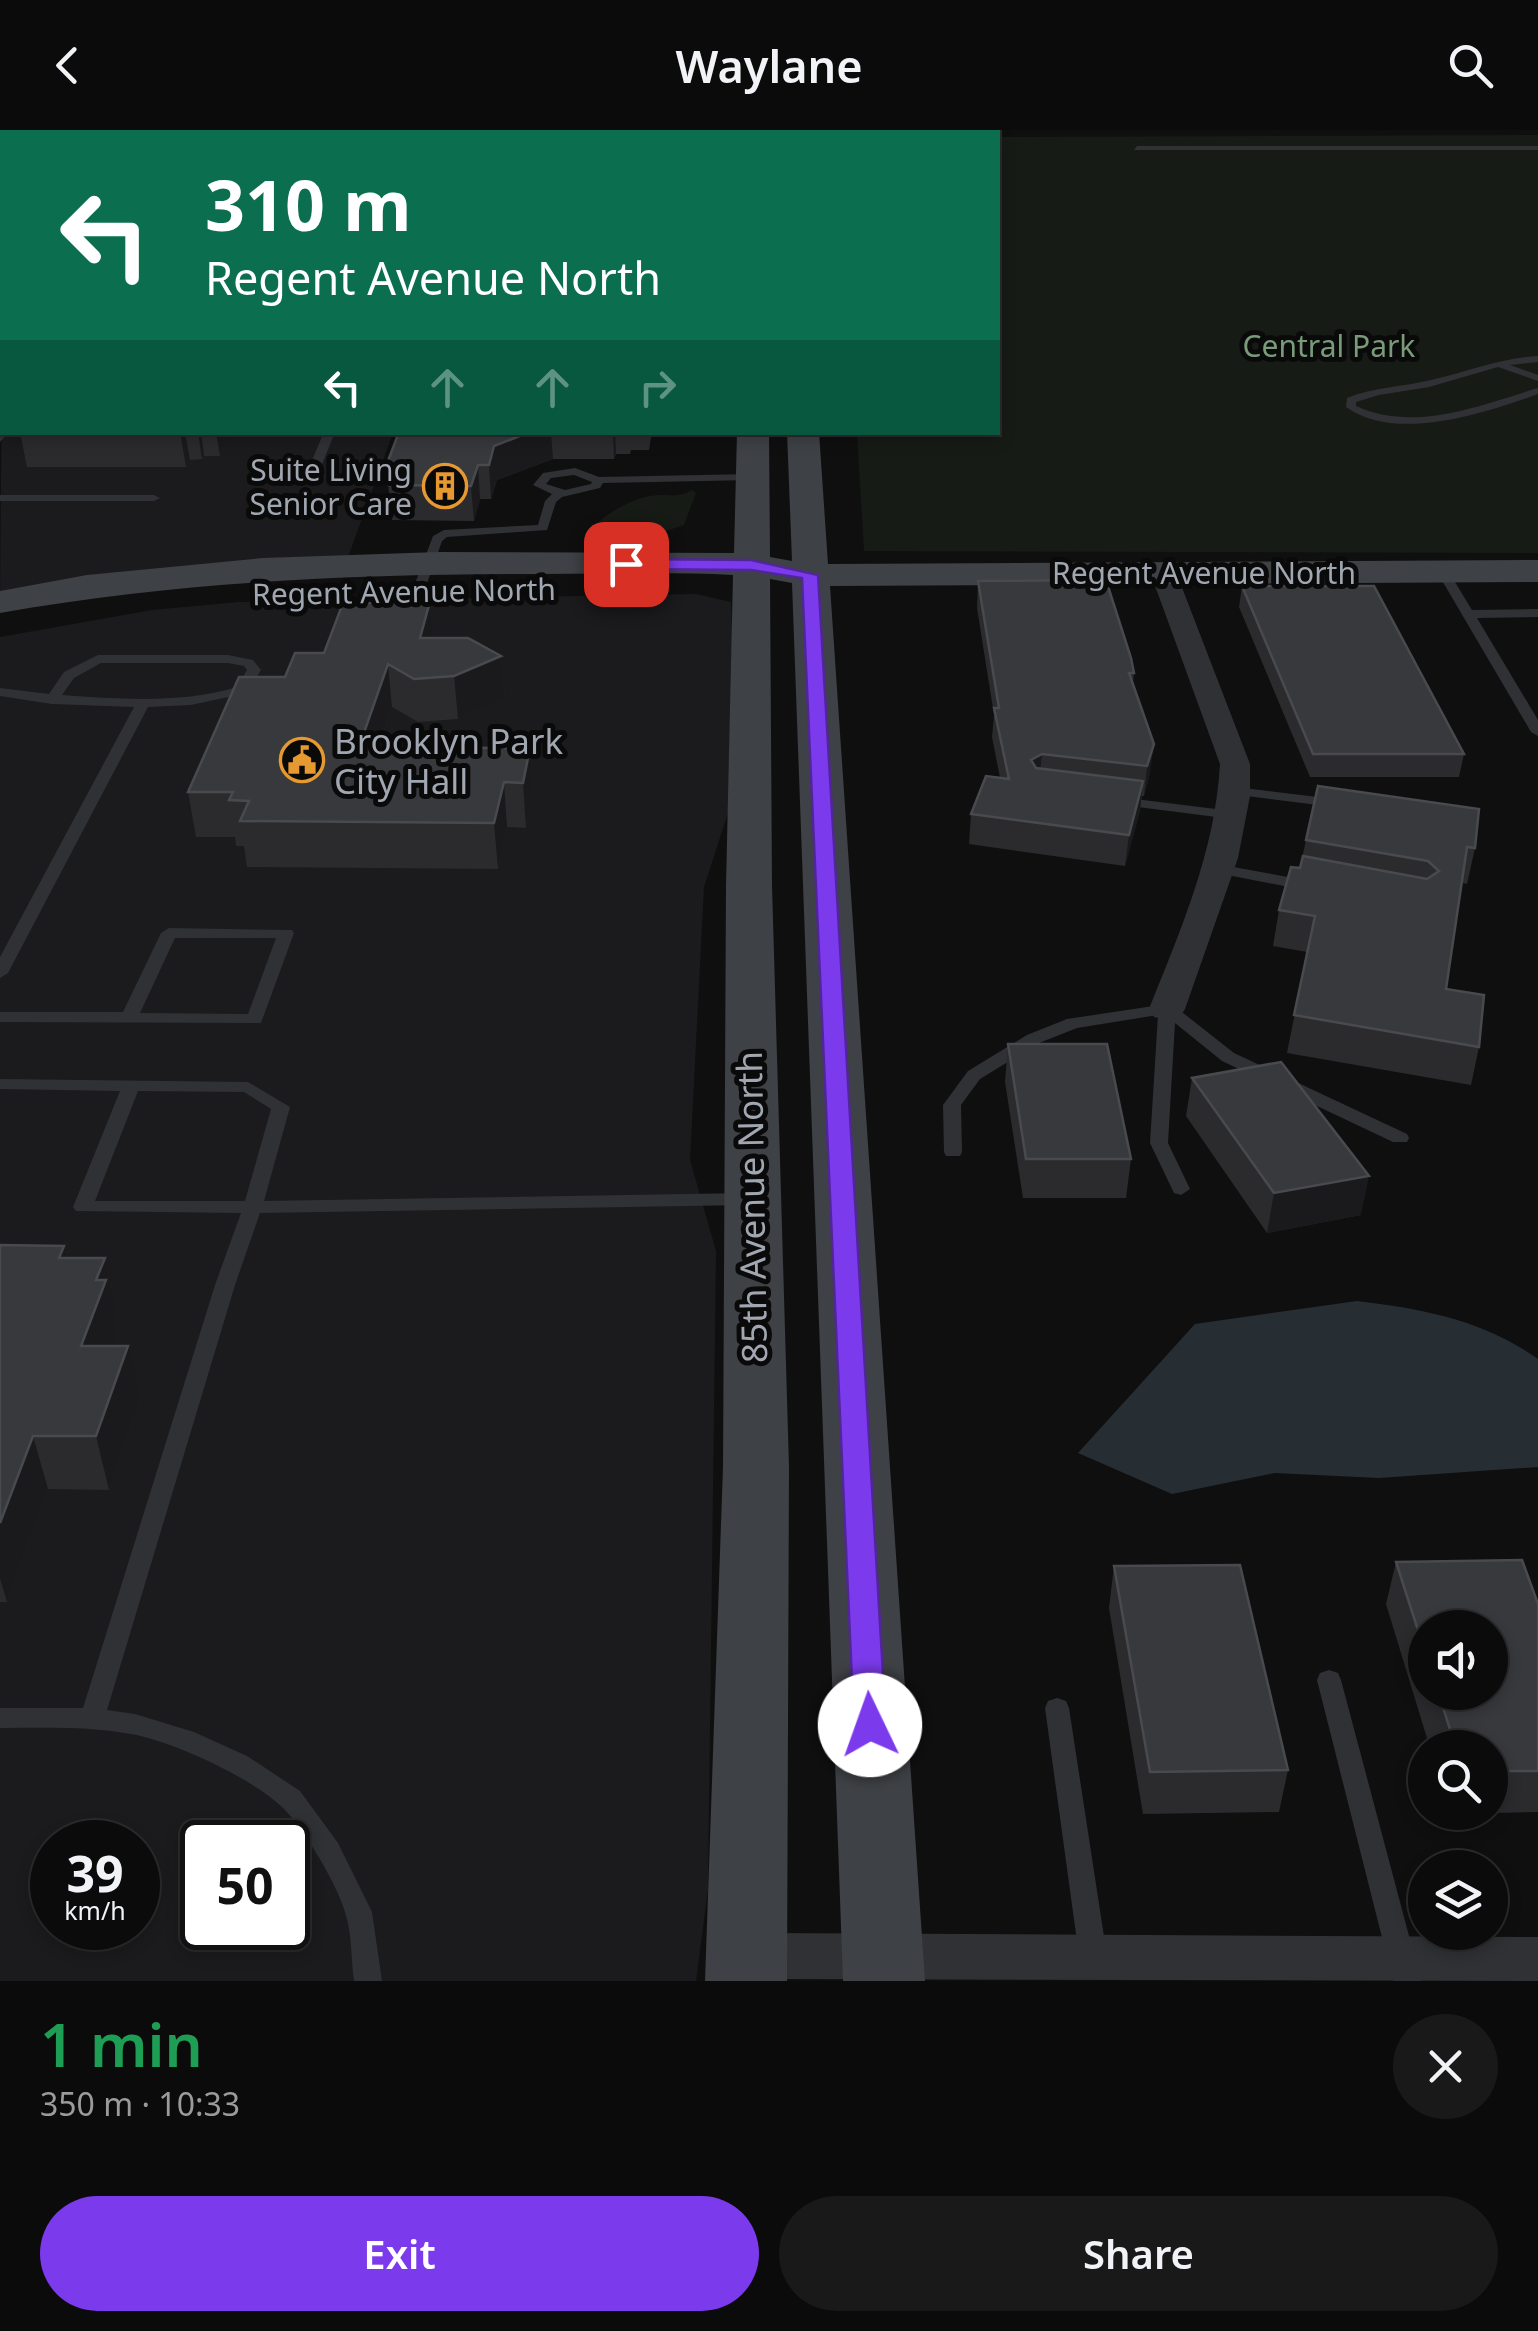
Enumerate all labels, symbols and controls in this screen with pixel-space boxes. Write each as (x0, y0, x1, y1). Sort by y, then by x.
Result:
text: Waylane (675, 35, 863, 96)
icon: back (40, 38, 95, 93)
icon: search (1443, 38, 1498, 93)
text: 310 m (205, 156, 412, 252)
icon: left (40, 170, 170, 300)
text: Regent Avenue North (205, 247, 661, 308)
park label: Central Park (1243, 325, 1415, 366)
icon: left (315, 360, 370, 415)
icon: ahead (420, 360, 475, 415)
icon: ahead (525, 360, 580, 415)
icon: right (630, 360, 685, 415)
place label: Suite Living Senior Care (249, 449, 412, 524)
building icon: Suite Living Senior Care (422, 463, 468, 509)
pin (584, 522, 669, 607)
icon: arrive (599, 537, 654, 592)
street label: Regent Avenue North (1052, 552, 1356, 593)
street label: Regent Avenue North (252, 568, 556, 614)
place label: Brooklyn Park City Hall (334, 717, 563, 804)
public building icon: Brooklyn Park City Hall (279, 737, 325, 783)
street label: 85th Avenue North (725, 1051, 777, 1363)
map controls (1408, 1610, 1508, 1950)
button: sound (1408, 1610, 1508, 1710)
position arrow (818, 1673, 922, 1777)
button: search (1408, 1730, 1508, 1830)
speed limit sign: 50 (180, 1820, 310, 1950)
text: 39 (66, 1839, 124, 1907)
button: layers (1408, 1850, 1508, 1950)
text: km/h (64, 1893, 126, 1927)
text: 1 min (40, 2003, 203, 2085)
button: close (1393, 2014, 1498, 2119)
text: 350 m · 10:33 (40, 2082, 240, 2125)
button: Exit (40, 2196, 759, 2311)
button: Share (779, 2196, 1498, 2311)

